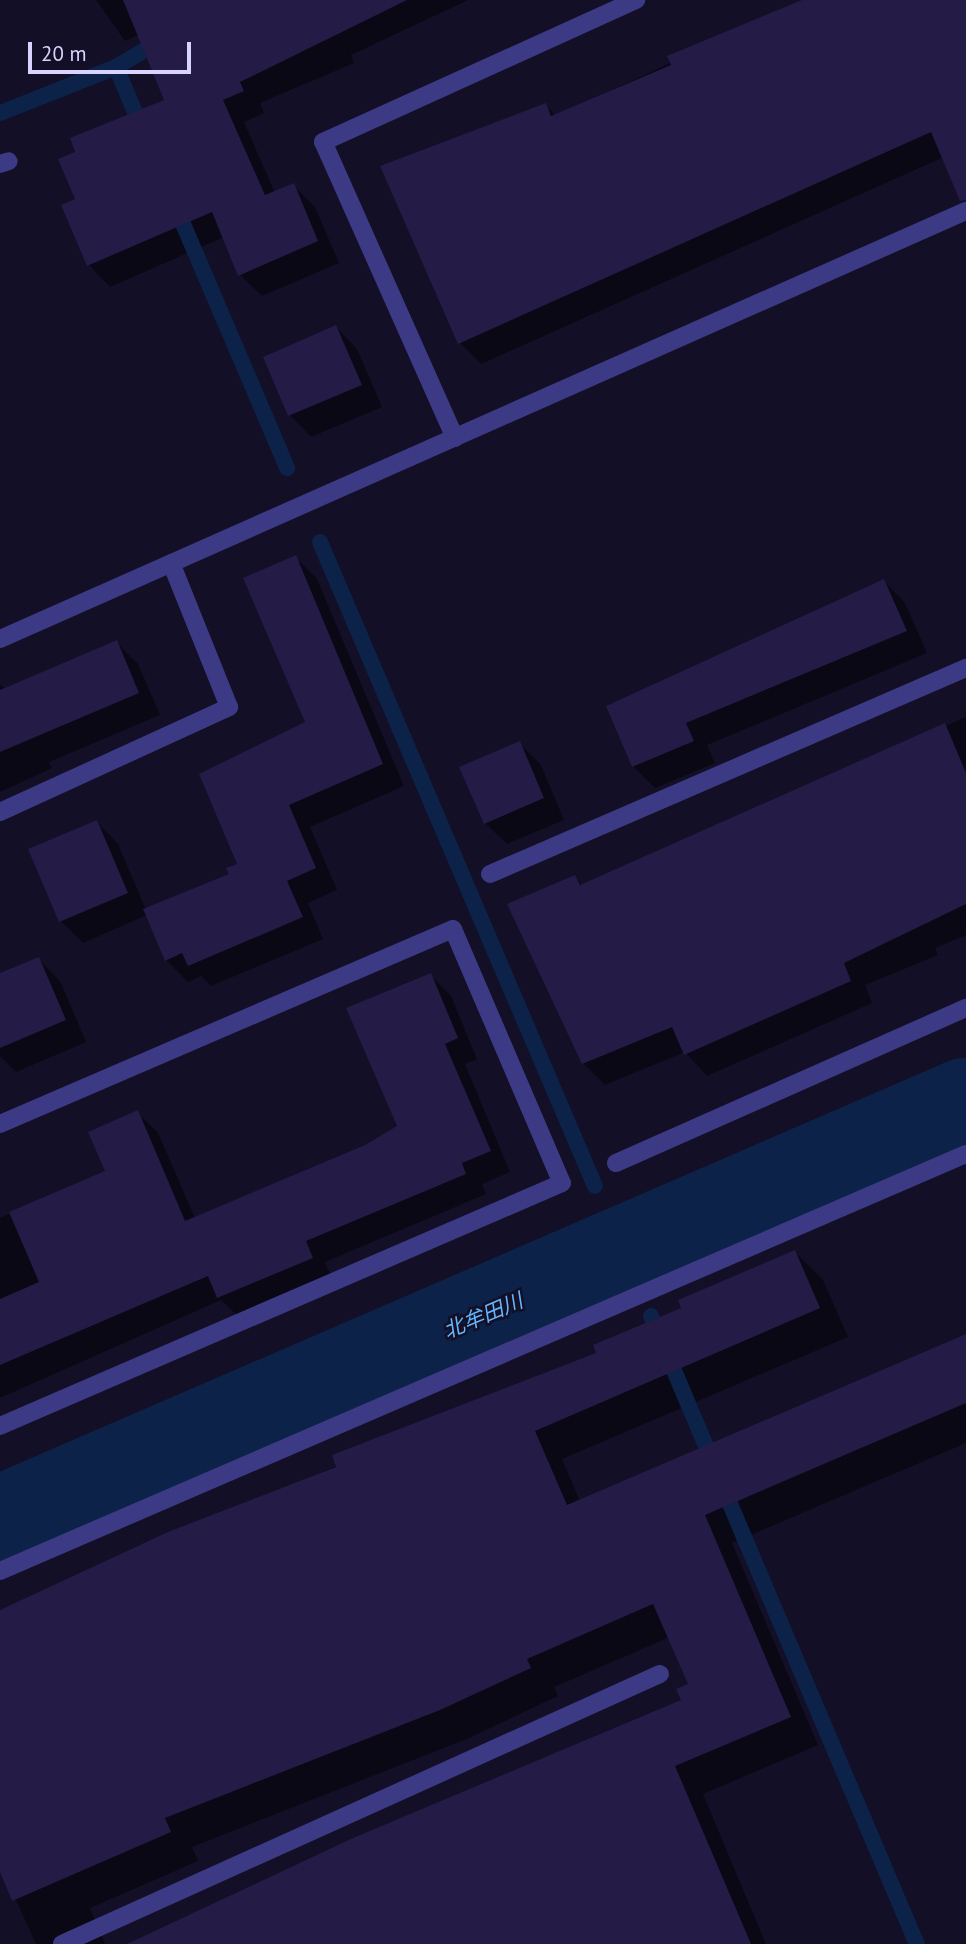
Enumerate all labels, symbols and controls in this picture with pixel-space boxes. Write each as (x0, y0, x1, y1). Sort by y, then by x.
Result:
scale bar (32, 28, 194, 72)
text: 20 m (41, 40, 87, 67)
water label: 北牟田川 (439, 1288, 527, 1344)

